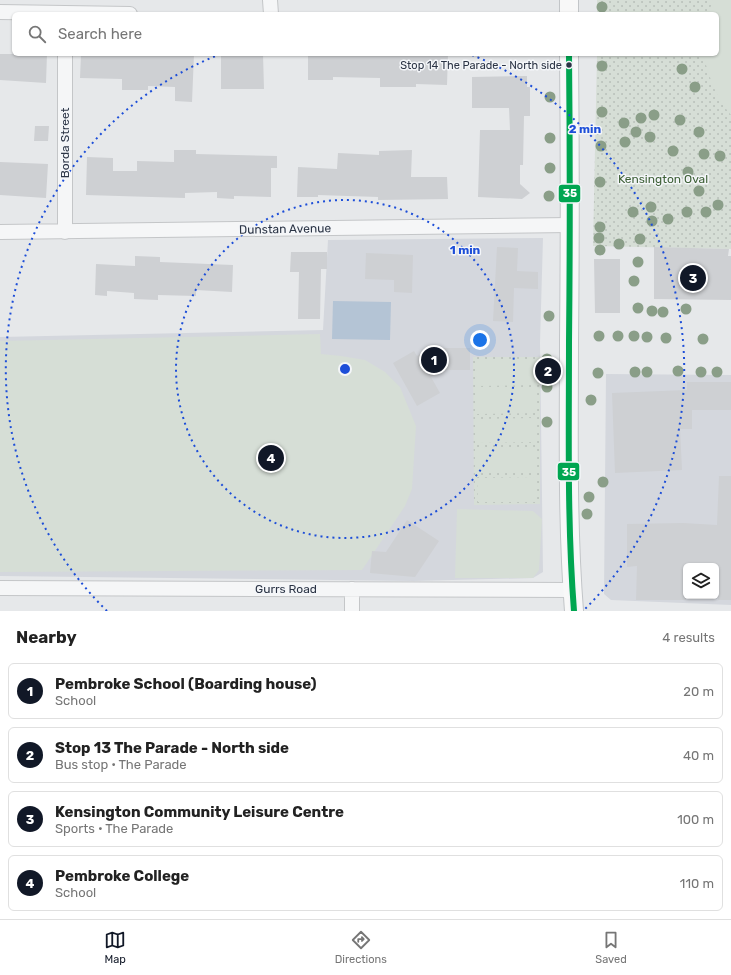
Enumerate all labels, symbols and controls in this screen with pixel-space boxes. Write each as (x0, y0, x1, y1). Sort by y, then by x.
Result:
search box (12, 12, 719, 56)
icon: search (26, 23, 48, 45)
text: Search here (58, 25, 142, 43)
place label: Stop 14 The Parade - North side (400, 59, 562, 72)
marker: Stop 14 The Parade - North side (564, 60, 574, 70)
street label: Borda Street (58, 107, 72, 178)
text: 2 min (569, 122, 602, 136)
park label: Kensington Oval (618, 172, 708, 186)
line badge: 35 (558, 184, 581, 203)
text: 35 (563, 187, 577, 200)
street label: Dunstan Avenue (239, 221, 331, 237)
text: 1 min (450, 243, 481, 257)
pin: 3 (680, 263, 706, 293)
your location (470, 330, 490, 350)
pin: 1 (421, 345, 447, 375)
pin: 2 (535, 356, 561, 386)
centre of rings (338, 362, 352, 376)
pin: 4 (258, 443, 284, 473)
line badge: 35 (557, 462, 580, 481)
text: 35 (562, 466, 576, 479)
map controls (683, 563, 719, 599)
button: layers (683, 563, 719, 599)
street label: Gurrs Road (255, 582, 317, 596)
text: Nearby (16, 627, 77, 647)
text: 4 results (662, 630, 715, 645)
text: Pembroke School (Boarding house) (55, 675, 316, 693)
text: 1 (27, 684, 33, 699)
text: 20 m (683, 684, 714, 699)
text: School (55, 693, 96, 708)
text: Stop 13 The Parade - North side (55, 739, 289, 757)
text: 2 (26, 748, 34, 763)
text: 40 m (683, 748, 714, 763)
text: Bus stop · The Parade (55, 757, 187, 772)
text: Kensington Community Leisure Centre (55, 803, 344, 821)
text: 3 (26, 812, 34, 827)
text: 100 m (677, 812, 714, 827)
text: Sports · The Parade (55, 821, 173, 836)
text: Pembroke College (55, 867, 189, 885)
text: 4 (26, 876, 34, 891)
text: 110 m (680, 876, 714, 891)
text: School (55, 885, 96, 900)
tab: Map (104, 929, 126, 966)
tab: Directions (335, 929, 387, 966)
tab: Saved (595, 929, 627, 966)

